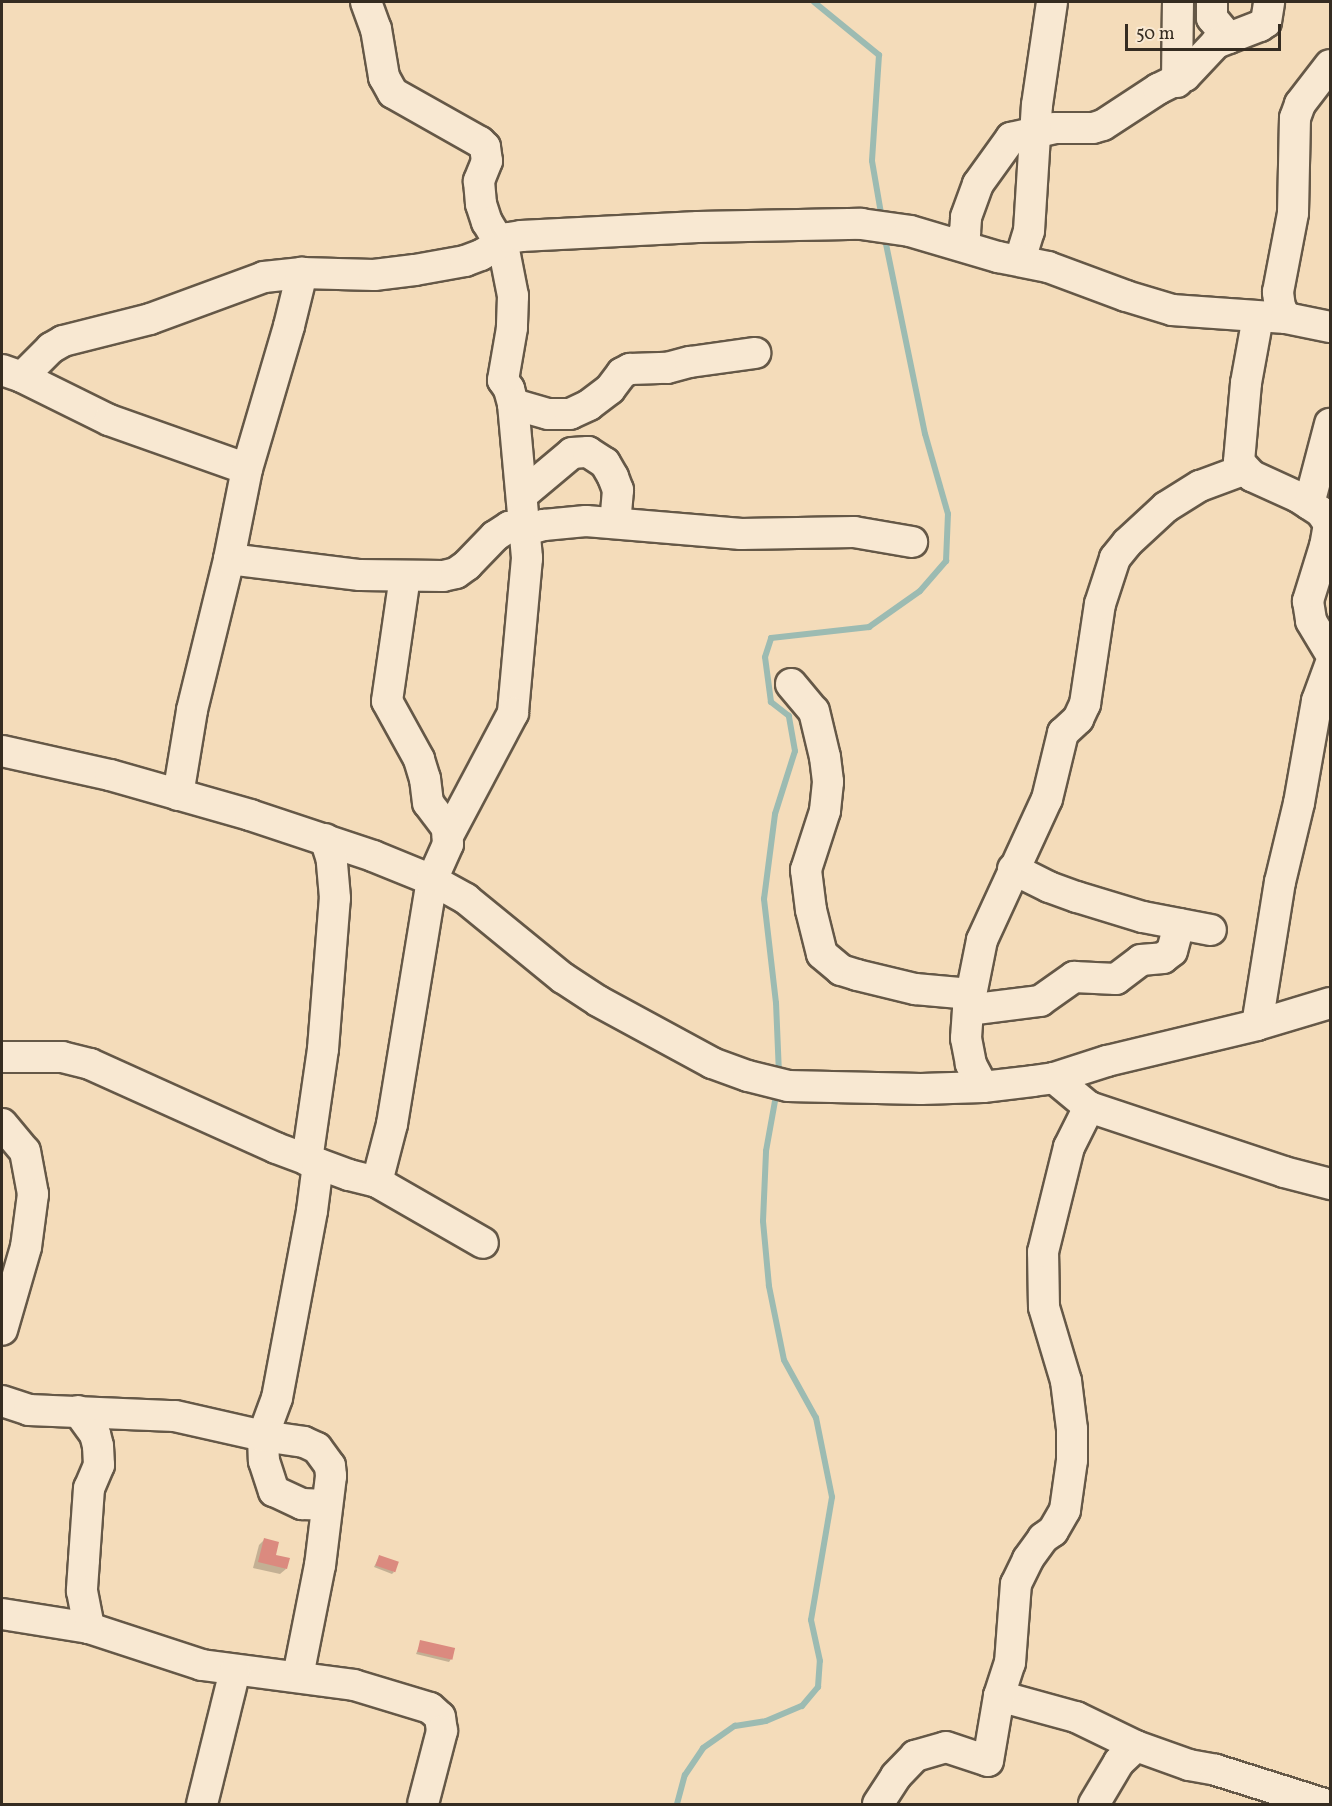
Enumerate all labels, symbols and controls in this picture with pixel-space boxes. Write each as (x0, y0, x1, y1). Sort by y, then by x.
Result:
scale bar (1128, 12, 1284, 50)
text: 50 m (1136, 22, 1175, 47)

